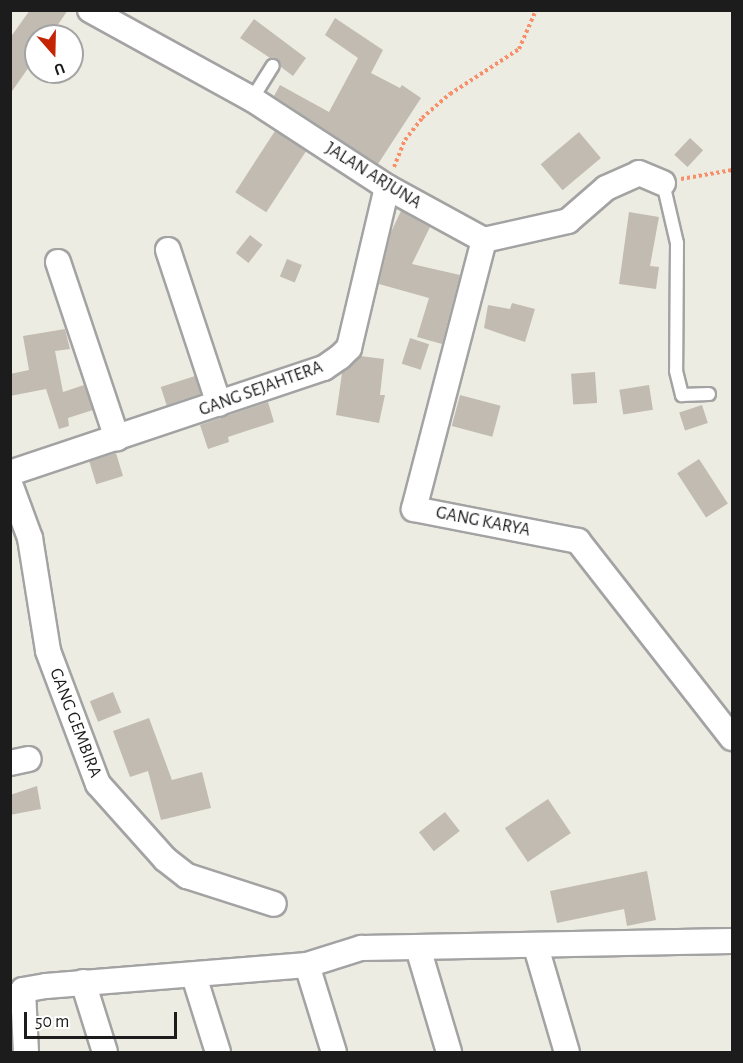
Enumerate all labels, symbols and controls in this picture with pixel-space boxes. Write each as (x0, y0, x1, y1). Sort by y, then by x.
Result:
north arrow (24, 24, 84, 84)
text: U (52, 60, 67, 78)
street label: JALAN ARJUNA (321, 138, 425, 214)
street label: GANG SEJAHTERA (196, 357, 326, 421)
street label: GANG KARYA (434, 502, 532, 542)
street label: GANG GEMBIRA (44, 665, 106, 781)
scale bar (27, 1000, 180, 1038)
text: 50 m (35, 1013, 69, 1031)

